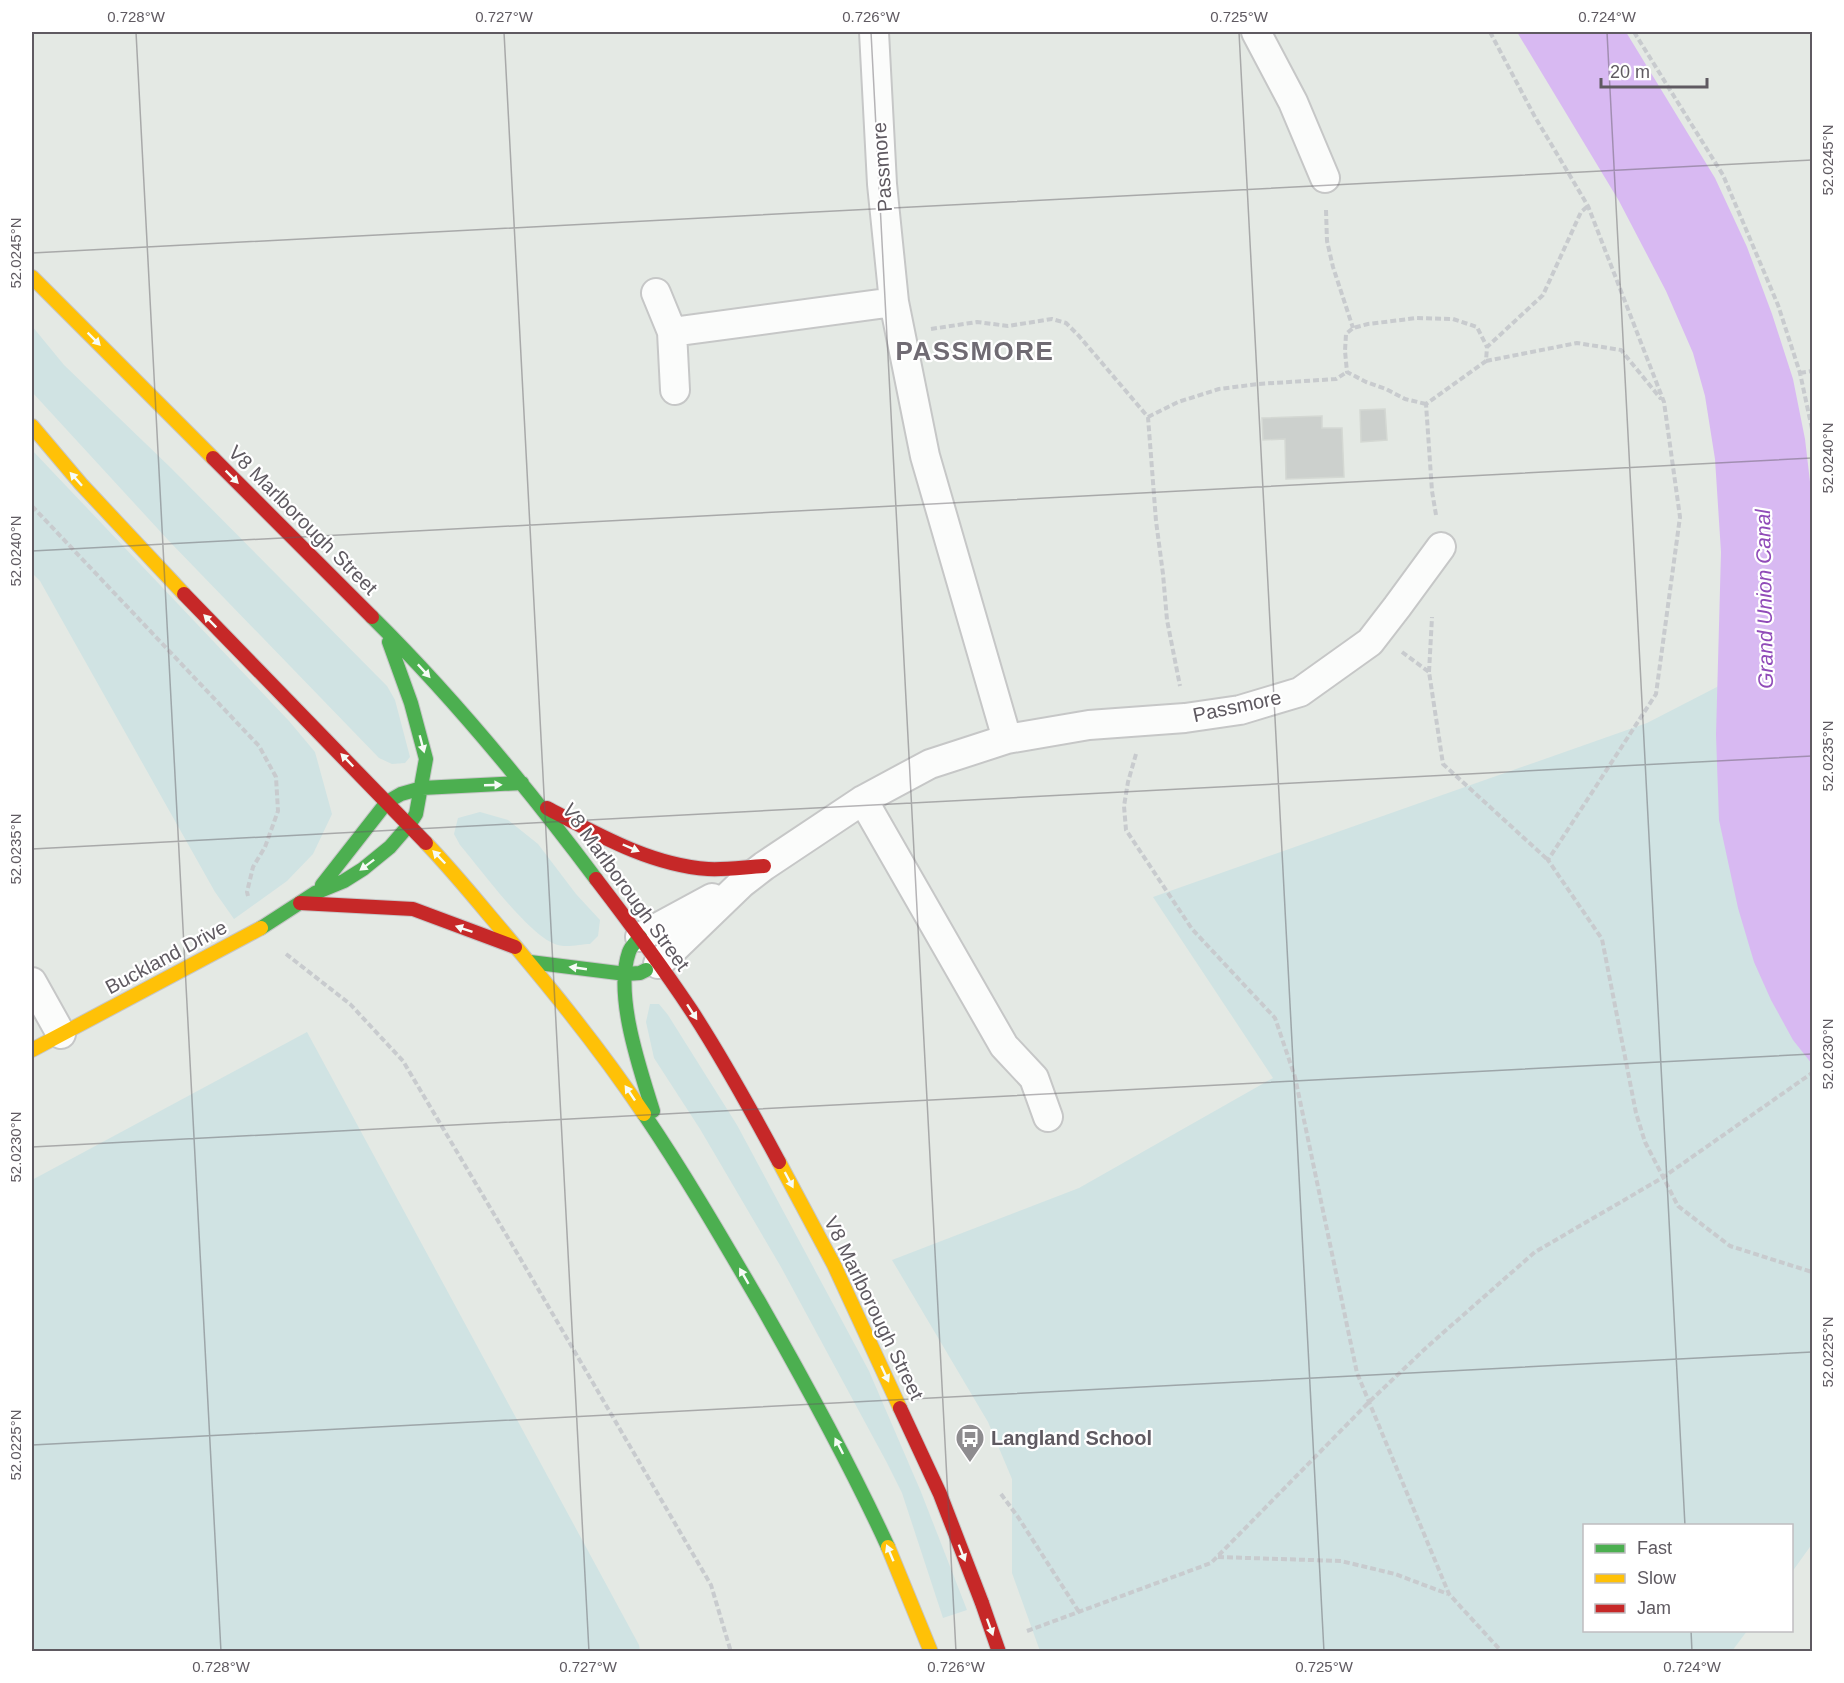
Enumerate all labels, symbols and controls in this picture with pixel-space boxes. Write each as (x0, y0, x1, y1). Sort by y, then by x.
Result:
text: 0.728°W (107, 8, 166, 25)
text: 0.727°W (475, 8, 534, 25)
text: 0.726°W (842, 8, 901, 25)
text: 0.725°W (1210, 8, 1269, 25)
text: 0.724°W (1578, 8, 1637, 25)
scale bar (1601, 51, 1708, 89)
text: 20 m (1610, 62, 1650, 82)
street label: Passmore (868, 121, 896, 213)
text: 52.0245°N (1819, 124, 1836, 196)
text: 52.0245°N (7, 217, 24, 289)
one-way arrow (87, 331, 101, 345)
district label: PASSMORE (896, 336, 1054, 366)
text: 52.0240°N (1819, 422, 1836, 494)
street label: V8 Marlborough Street (224, 441, 382, 599)
one-way arrow (225, 469, 239, 484)
one-way arrow (70, 472, 83, 487)
water label: Grand Union Canal (1751, 508, 1777, 689)
text: 52.0240°N (7, 515, 24, 587)
one-way arrow (203, 615, 217, 629)
one-way arrow (416, 664, 430, 678)
street label: Passmore (1191, 686, 1283, 726)
text: 52.0235°N (1819, 720, 1836, 792)
one-way arrow (418, 735, 427, 753)
one-way arrow (340, 752, 354, 767)
one-way arrow (484, 780, 503, 790)
street label: V8 Marlborough Street (558, 799, 694, 975)
text: 52.0235°N (7, 813, 24, 885)
one-way arrow (622, 844, 640, 853)
one-way arrow (433, 850, 447, 864)
one-way arrow (359, 859, 375, 872)
street label: Buckland Drive (101, 916, 231, 998)
one-way arrow (455, 923, 473, 933)
one-way arrow (568, 963, 587, 972)
one-way arrow (686, 1004, 697, 1020)
text: 52.0230°N (1819, 1018, 1836, 1090)
one-way arrow (625, 1085, 636, 1101)
text: 52.0230°N (7, 1111, 24, 1183)
one-way arrow (784, 1172, 794, 1189)
street label: V8 Marlborough Street (820, 1213, 928, 1404)
one-way arrow (739, 1267, 749, 1284)
text: 52.0225°N (1819, 1316, 1836, 1388)
one-way arrow (880, 1366, 889, 1383)
text: 52.0225°N (7, 1409, 24, 1481)
bus stop icon: Langland School (954, 1422, 986, 1464)
place label: Langland School (991, 1427, 1152, 1449)
one-way arrow (834, 1437, 844, 1454)
legend (1583, 1524, 1793, 1632)
text: Fast (1637, 1538, 1672, 1558)
one-way arrow (958, 1544, 968, 1562)
one-way arrow (886, 1545, 895, 1562)
text: Slow (1637, 1568, 1677, 1588)
text: Jam (1637, 1598, 1671, 1618)
one-way arrow (986, 1618, 996, 1636)
text: 0.728°W (192, 1658, 251, 1675)
text: 0.727°W (559, 1658, 618, 1675)
text: 0.726°W (927, 1658, 986, 1675)
text: 0.725°W (1295, 1658, 1354, 1675)
text: 0.724°W (1663, 1658, 1722, 1675)

